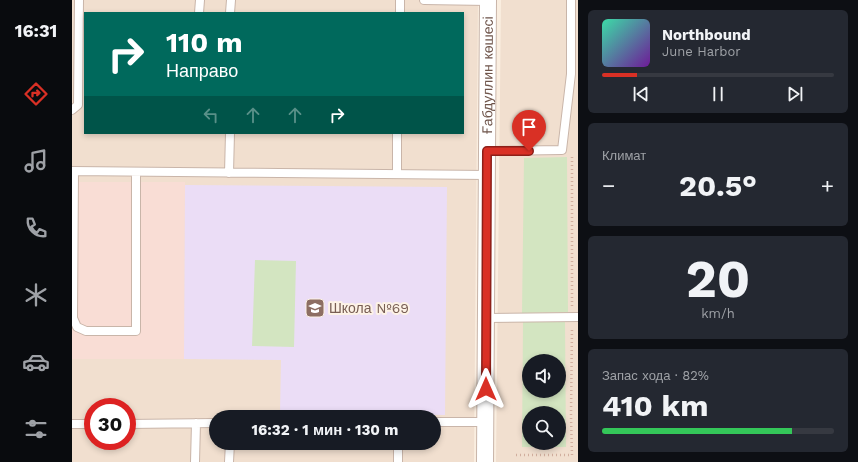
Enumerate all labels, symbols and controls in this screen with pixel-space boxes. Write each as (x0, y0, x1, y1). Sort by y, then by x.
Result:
street label: Ғабдуллин көшесі (479, 16, 496, 134)
text: 16:31 (15, 20, 57, 41)
text: 110 m (166, 26, 243, 59)
text: Northbound (662, 26, 751, 44)
icon: right (100, 28, 152, 80)
text: June Harbor (662, 44, 741, 59)
text: Направо (166, 60, 238, 81)
icon: directions (22, 80, 50, 108)
icon: previous (630, 83, 652, 105)
icon: pause (707, 83, 729, 105)
icon: next (784, 83, 806, 105)
icon: left (200, 104, 222, 126)
icon: ahead (242, 104, 264, 126)
icon: ahead (284, 104, 306, 126)
icon: right (326, 104, 348, 126)
pin (512, 110, 546, 151)
icon: arrive (518, 116, 540, 138)
icon: music (22, 147, 50, 175)
text: Климат (602, 148, 646, 163)
text: 20.5° (679, 168, 757, 203)
text: − (602, 173, 615, 198)
text: + (821, 173, 834, 198)
icon: phone (22, 214, 50, 242)
text: 20 (686, 249, 750, 310)
icon: climate (22, 281, 50, 309)
school or university icon: Школа №69 (304, 297, 326, 319)
place label: Школа №69 (329, 300, 409, 316)
text: km/h (701, 306, 735, 321)
icon: car (22, 348, 50, 376)
map controls (522, 354, 566, 450)
button: sound (522, 354, 566, 398)
position arrow (465, 368, 507, 410)
text: Запас хода · 82% (602, 368, 709, 383)
text: 410 km (602, 388, 708, 423)
speed limit sign: 30 (84, 398, 136, 450)
button: search (522, 406, 566, 450)
icon: filters (22, 415, 50, 443)
text: 16:32 · 1 мин · 130 m (252, 421, 398, 439)

